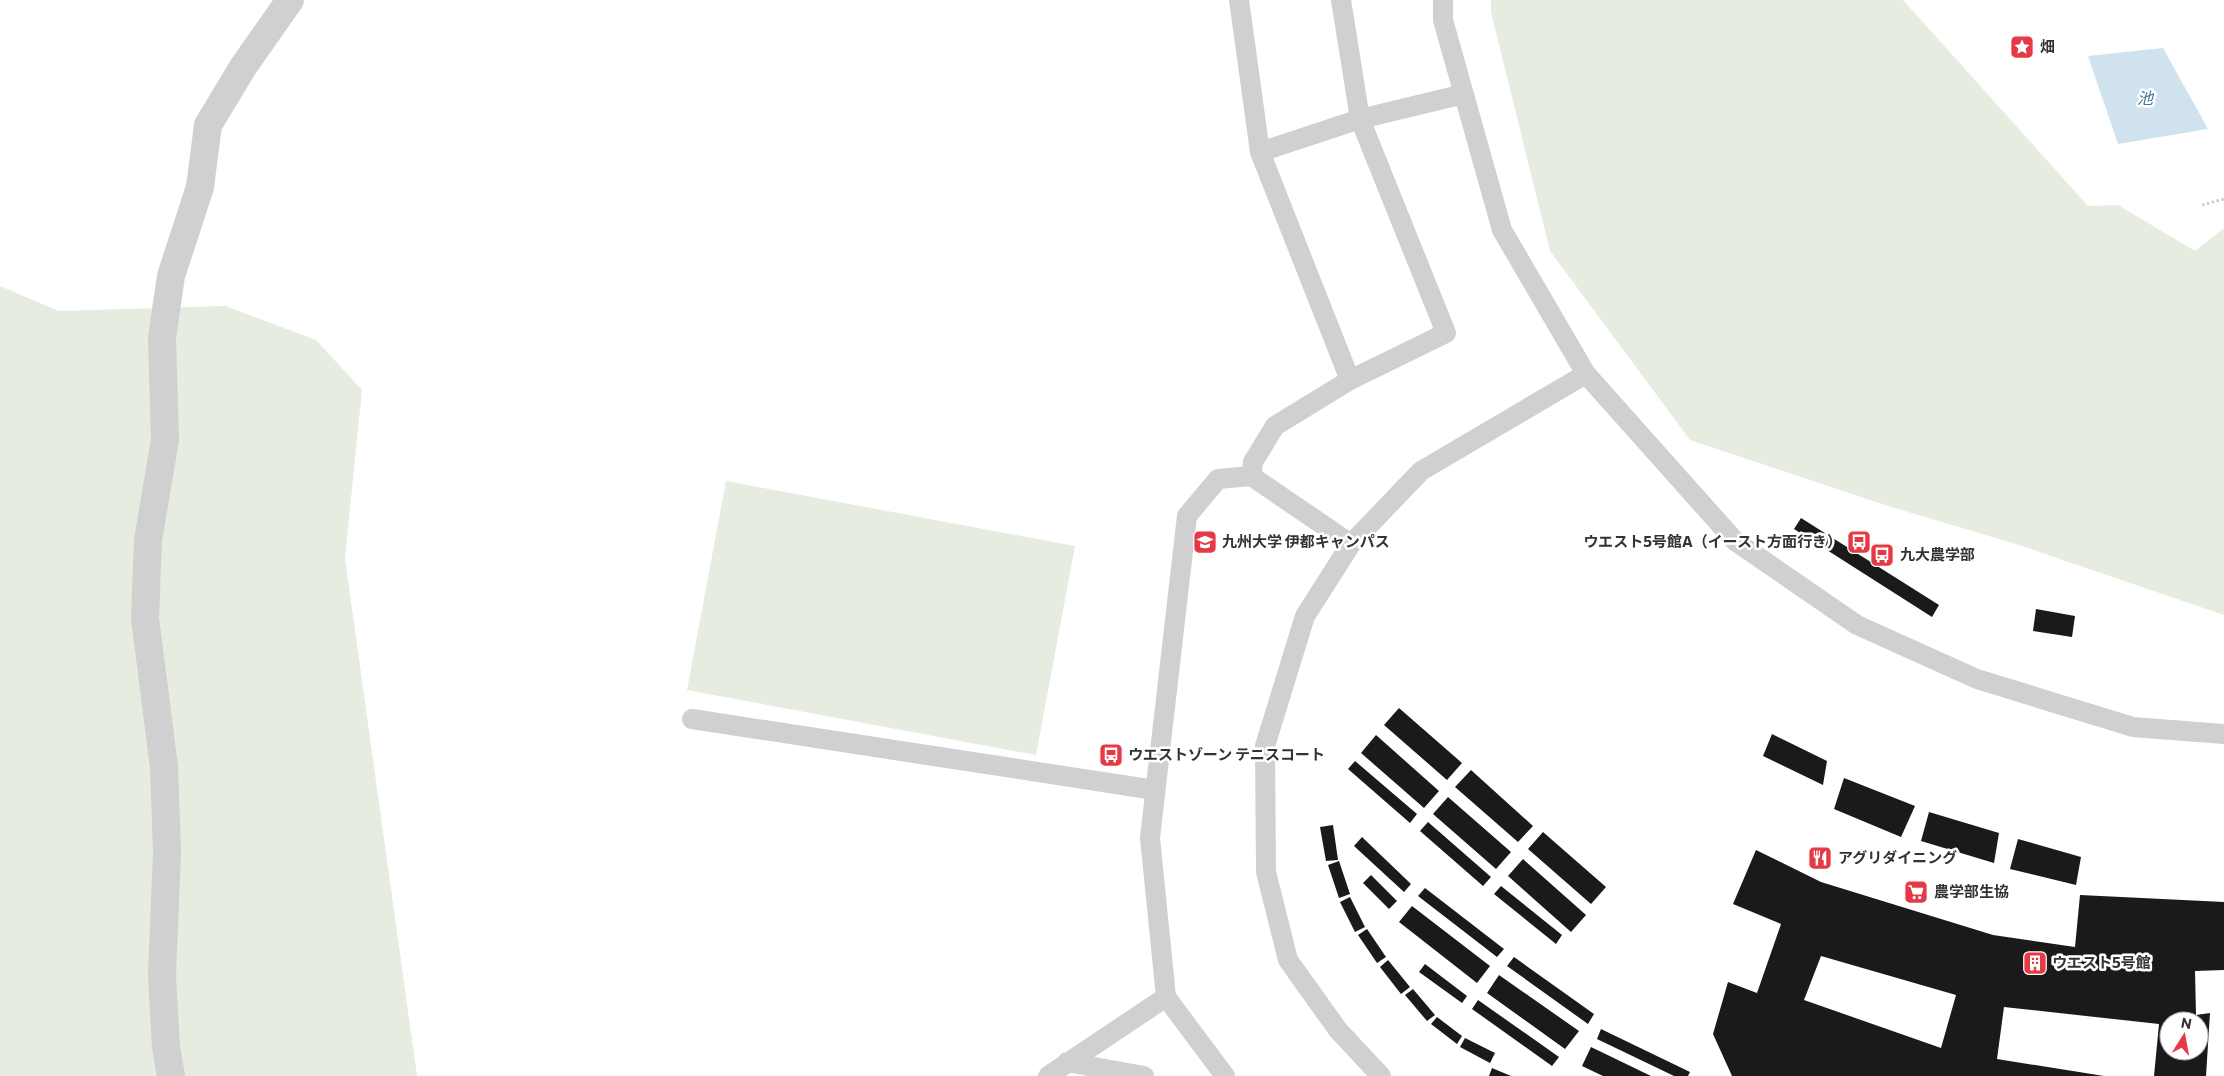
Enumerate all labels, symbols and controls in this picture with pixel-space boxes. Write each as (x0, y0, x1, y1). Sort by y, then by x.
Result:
place icon: 畑 (2009, 34, 2035, 60)
place label: 畑 (2040, 37, 2055, 55)
water label: 池 (2137, 88, 2155, 107)
school or university icon: 九州大学 伊都キャンパス (1192, 529, 1218, 555)
bus stop icon: ウエスト5号館A（イースト方面行き） (1846, 529, 1872, 555)
place label: 九州大学 伊都キャンパス (1222, 532, 1390, 550)
place label: ウエスト5号館A（イースト方面行き） (1583, 532, 1842, 550)
bus stop icon: 九大農学部 (1869, 542, 1895, 568)
place label: 九大農学部 (1900, 545, 1975, 563)
bus stop icon: ウエストゾーン テニスコート (1098, 742, 1124, 768)
place label: ウエストゾーン テニスコート (1128, 745, 1325, 763)
restaurant icon: アグリダイニング (1807, 845, 1833, 871)
place label: アグリダイニング (1838, 848, 1957, 866)
supermarket icon: 農学部生協 (1903, 879, 1929, 905)
place label: 農学部生協 (1934, 882, 2009, 900)
building icon: ウエスト5号館 (2022, 950, 2048, 976)
place label: ウエスト5号館 (2052, 953, 2151, 971)
north arrow (2159, 1011, 2209, 1061)
text: N (2180, 1013, 2193, 1032)

